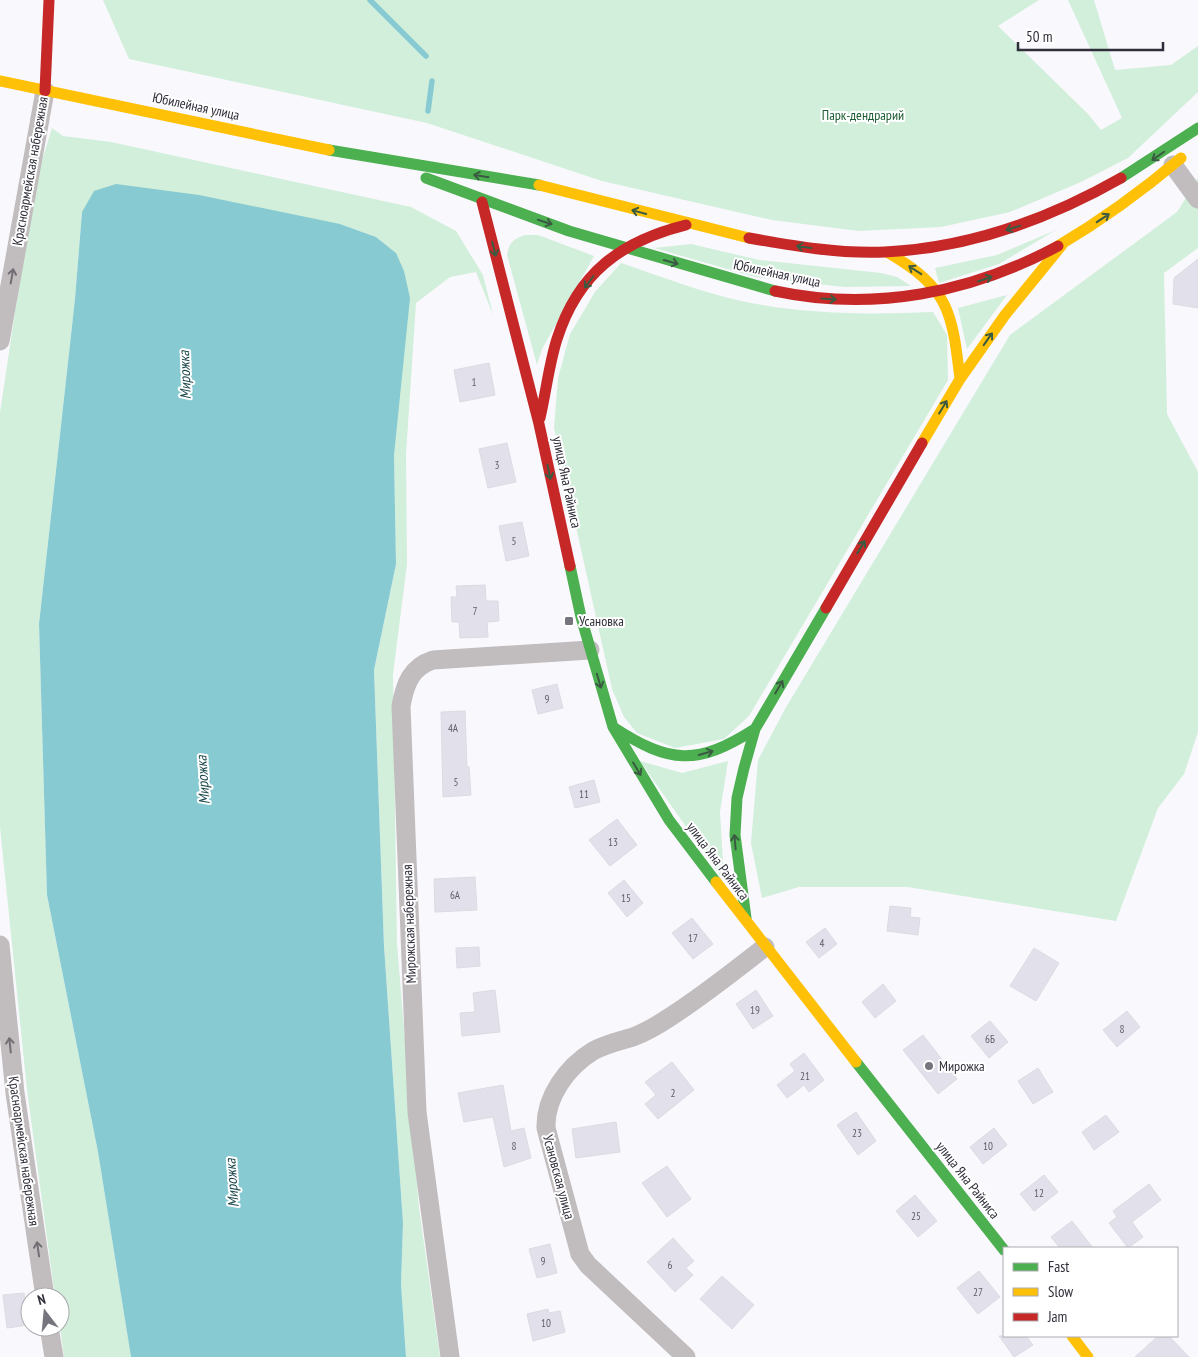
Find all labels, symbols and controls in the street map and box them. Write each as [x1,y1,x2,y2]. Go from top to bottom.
scale bar [1018,20,1163,52]
text: 50 m [1026,27,1052,46]
street label: Юбилейная улица [151,88,241,124]
street label: Красноармейская набережная [8,95,52,247]
park label: Парк-дендрарий [822,106,904,124]
one-way arrow [1151,151,1165,161]
one-way arrow [473,171,489,181]
one-way arrow [631,207,647,216]
one-way arrow [1096,213,1110,224]
one-way arrow [537,218,553,228]
one-way arrow [1006,224,1022,233]
one-way arrow [490,241,499,257]
one-way arrow [796,242,812,252]
street label: Юбилейная улица [732,255,822,291]
one-way arrow [662,257,678,267]
one-way arrow [908,264,922,275]
one-way arrow [7,268,17,284]
one-way arrow [977,274,993,283]
one-way arrow [584,275,595,288]
one-way arrow [820,295,836,304]
one-way arrow [983,332,993,346]
water label: Мирожка [174,349,195,400]
house number: 1 [472,375,477,389]
one-way arrow [939,400,949,414]
street label: улица Яна Райниса [548,434,586,530]
house number: 3 [495,458,500,472]
one-way arrow [545,463,554,479]
house number: 5 [512,534,517,548]
one-way arrow [856,540,866,554]
house number: 7 [473,604,478,618]
place label: Усановка [579,612,624,630]
marker: Усановка [563,615,575,627]
one-way arrow [594,672,604,688]
one-way arrow [774,680,784,695]
house number: 9 [545,692,550,706]
house number: 4А [448,721,459,735]
one-way arrow [698,748,714,758]
water label: Мирожка [191,754,214,805]
one-way arrow [632,762,642,776]
house number: 5 [454,775,459,789]
house number: 11 [579,787,589,801]
street label: улица Яна Райниса [683,818,753,904]
one-way arrow [731,834,740,850]
house number: 13 [608,835,618,849]
street label: Мирожская набережная [398,864,420,984]
house number: 6А [450,888,461,902]
house number: 15 [621,891,631,905]
house number: 17 [688,931,698,945]
house number: 4 [820,936,825,950]
house number: 19 [750,1003,760,1017]
house number: 8 [1120,1022,1125,1036]
house number: 6Б [985,1032,995,1046]
one-way arrow [5,1037,15,1053]
place label: Мирожка [939,1057,985,1075]
marker: Мирожка [923,1060,935,1072]
house number: 21 [800,1069,810,1083]
street label: Красноармейская набережная [5,1075,43,1227]
house number: 2 [671,1086,676,1100]
house number: 23 [852,1126,862,1140]
street label: Усановская улица [539,1133,579,1221]
street label: улица Яна Райниса [932,1138,1004,1222]
house number: 8 [512,1139,517,1153]
house number: 10 [983,1139,993,1153]
water label: Мирожка [220,1157,243,1208]
house number: 12 [1034,1186,1044,1200]
house number: 25 [911,1209,921,1223]
one-way arrow [33,1241,43,1257]
legend [1003,1247,1178,1337]
house number: 9 [541,1254,546,1268]
text: Fast [1048,1257,1069,1276]
house number: 6 [668,1258,673,1272]
text: Slow [1048,1282,1073,1301]
house number: 27 [973,1285,983,1299]
north arrow [20,1287,70,1337]
text: N [35,1290,48,1309]
text: Jam [1047,1307,1067,1326]
house number: 10 [541,1316,551,1330]

